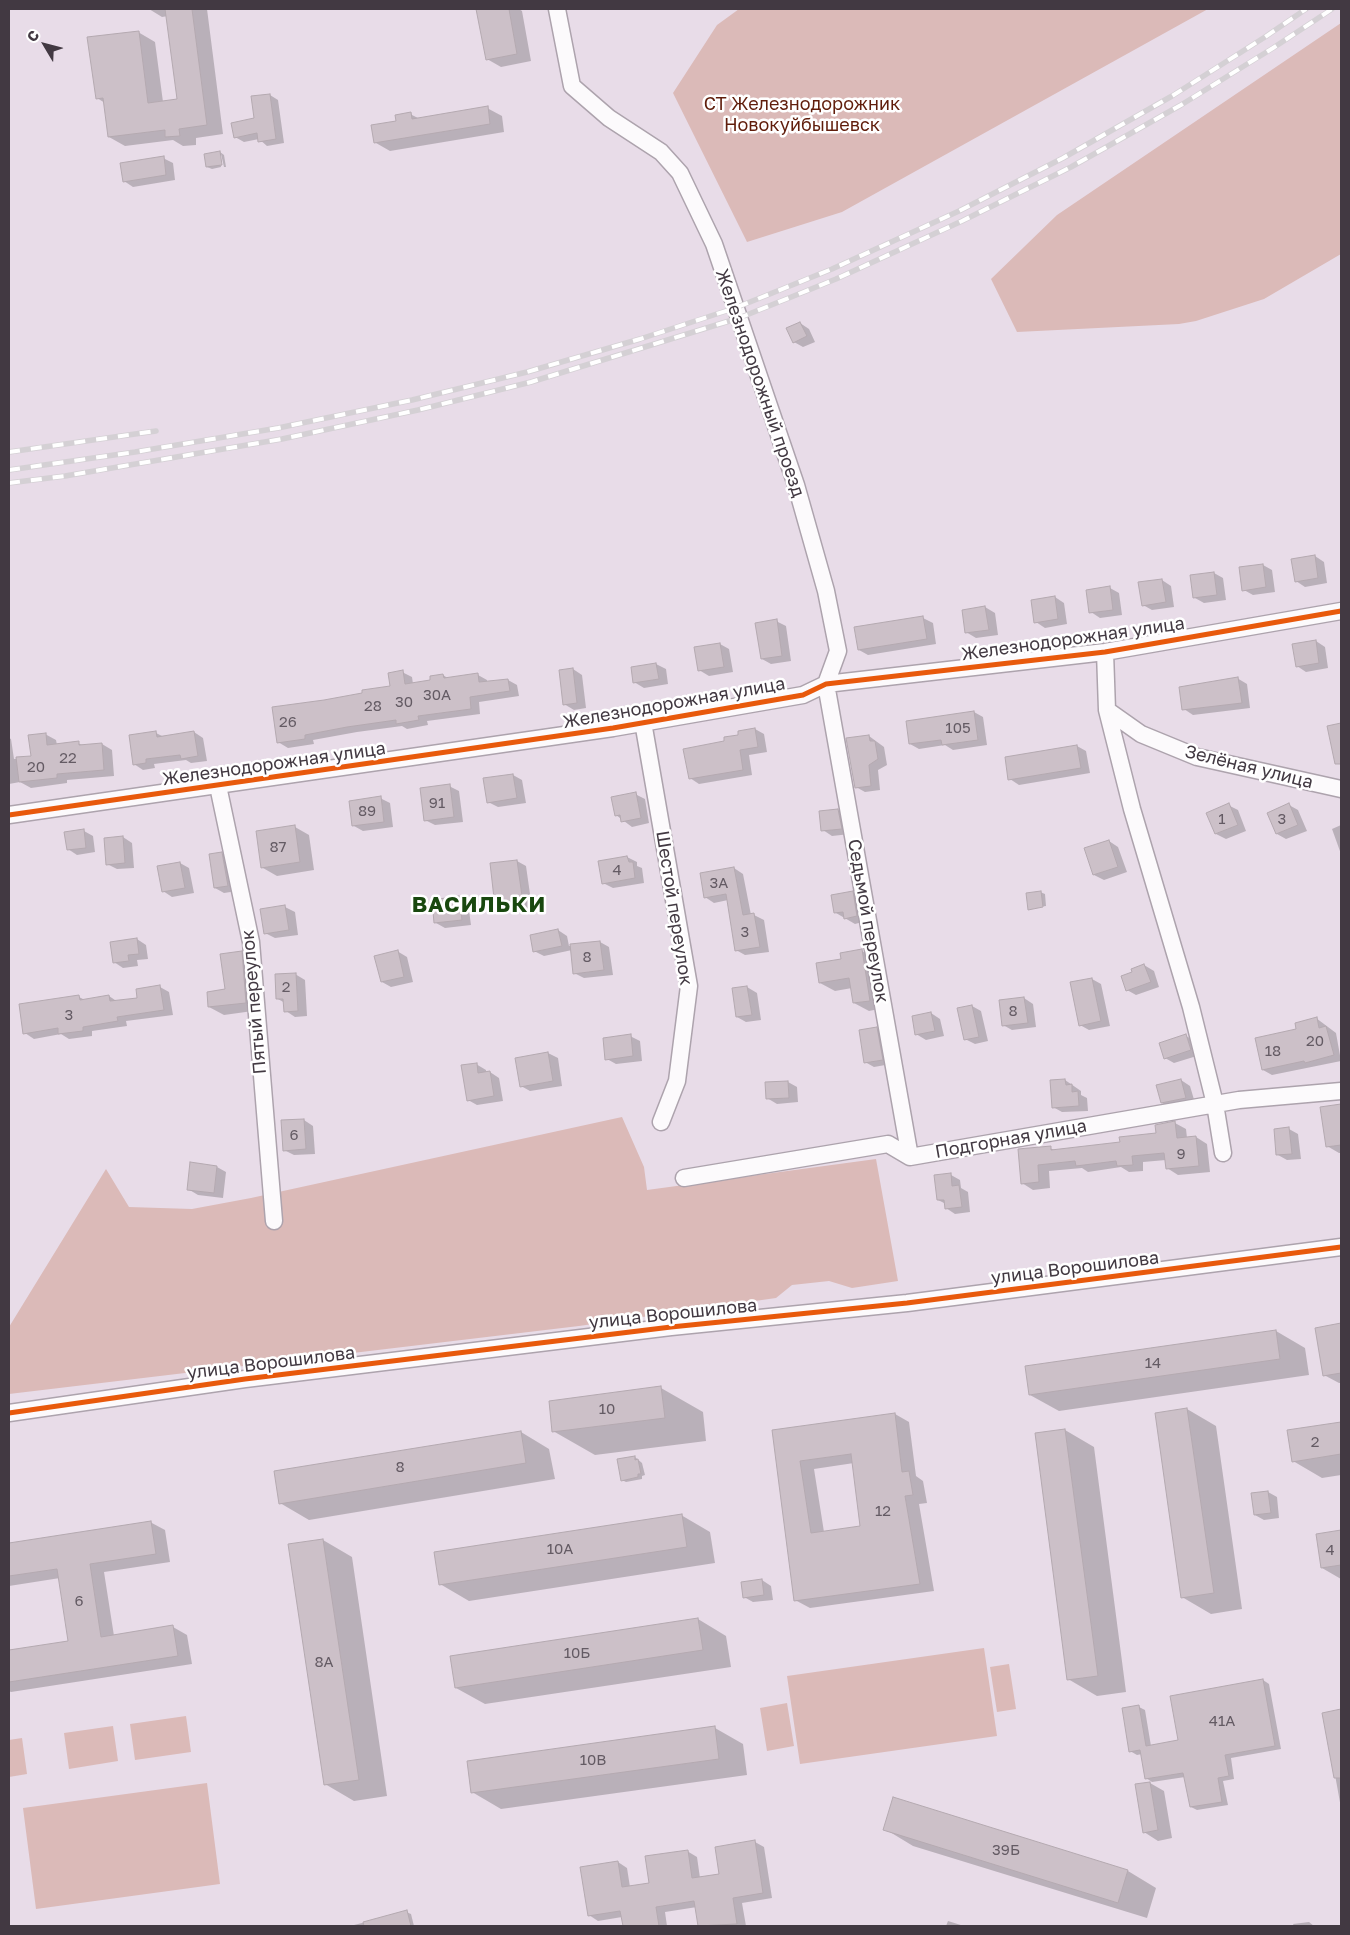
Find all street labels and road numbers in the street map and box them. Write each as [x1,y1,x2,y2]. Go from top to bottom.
street label: Железнодорожный проезд [711,266,809,500]
street label: Железнодорожная улица [960,613,1186,665]
street label: Железнодорожная улица [561,673,787,733]
street label: Железнодорожная улица [161,738,387,790]
street label: Зелёная улица [1183,741,1315,793]
street label: Шестой переулок [651,829,697,987]
street label: Седьмой переулок [843,837,893,1005]
street label: Пятый переулок [237,929,271,1075]
street label: Подгорная улица [933,1115,1089,1163]
street label: улица Ворошилова [990,1247,1160,1289]
street label: улица Ворошилова [588,1294,758,1334]
street label: улица Ворошилова [186,1342,356,1384]

